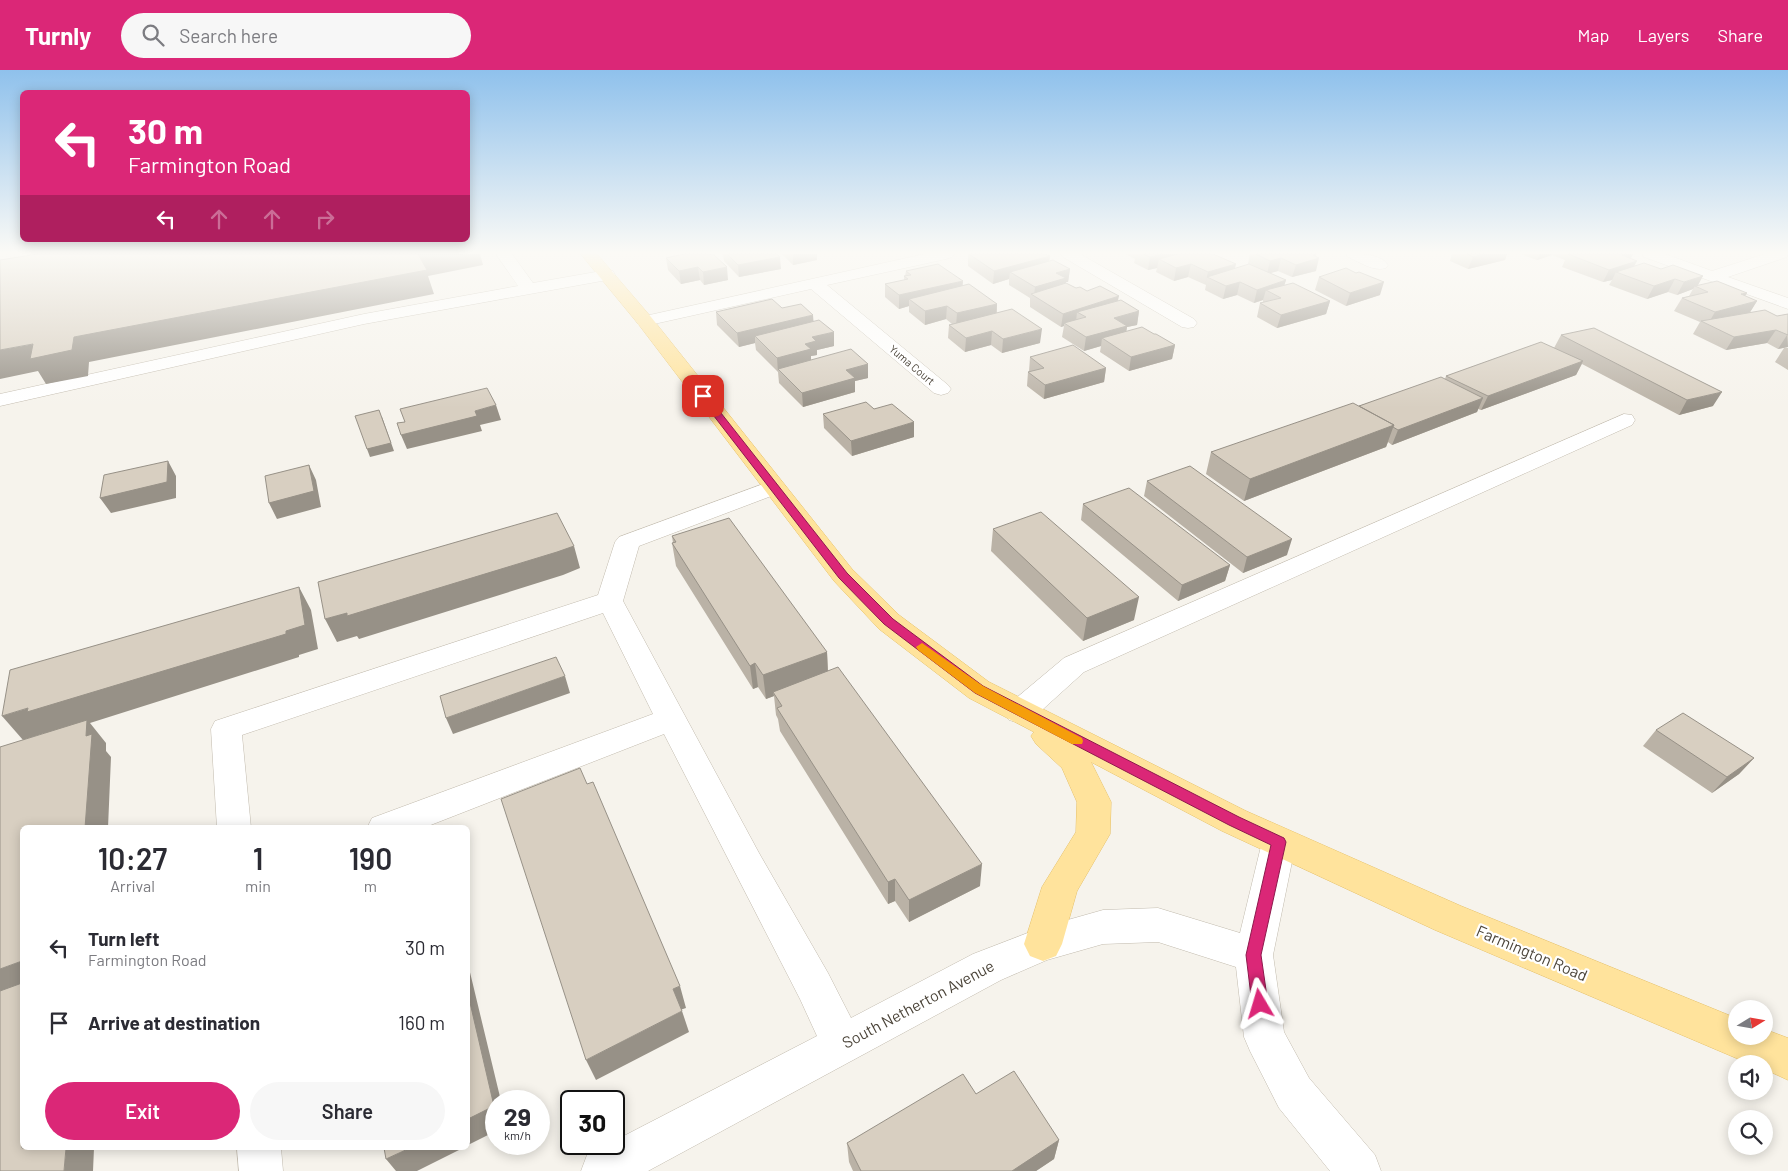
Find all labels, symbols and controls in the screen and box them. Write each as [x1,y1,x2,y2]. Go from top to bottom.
search box [121,13,471,58]
text: Turnly [25,21,91,50]
icon: search [139,21,167,49]
text: Search here [179,24,278,47]
text: Map [1577,24,1609,46]
text: Layers [1637,24,1690,46]
text: Share [1718,24,1763,46]
text: 30 m [128,109,203,151]
icon: left [45,110,110,175]
text: Farmington Road [128,151,291,177]
icon: left [152,205,180,233]
icon: ahead [205,205,233,233]
icon: ahead [258,205,286,233]
icon: right [311,205,339,233]
street label: Yuma Court [887,342,938,387]
pin [682,375,724,417]
icon: arrive [689,382,717,410]
text: 10:27 [98,840,167,876]
text: 1 [253,840,263,876]
text: 190 [349,840,392,876]
text: Arrival [110,876,155,895]
text: min [245,876,271,895]
text: m [364,876,377,895]
street label: Farmington Road [1474,921,1590,984]
text: Turn left [88,927,159,950]
icon: left [45,934,73,962]
text: 30 m [405,936,445,959]
text: Farmington Road [88,950,207,969]
street label: South Netherton Avenue [839,955,997,1052]
position arrow [1233,977,1285,1029]
north arrow [1728,1000,1772,1045]
map controls [1728,1000,1773,1155]
icon: arrive [45,1009,73,1037]
text: Arrive at destination [88,1011,260,1034]
text: 160 m [398,1011,445,1034]
button: sound [1728,1055,1773,1100]
button: Exit [45,1082,240,1140]
button: Share [250,1082,445,1140]
speed limit sign: 30 [560,1090,625,1155]
text: 29 [504,1101,531,1131]
button: search [1728,1110,1773,1155]
text: km/h [504,1128,531,1142]

